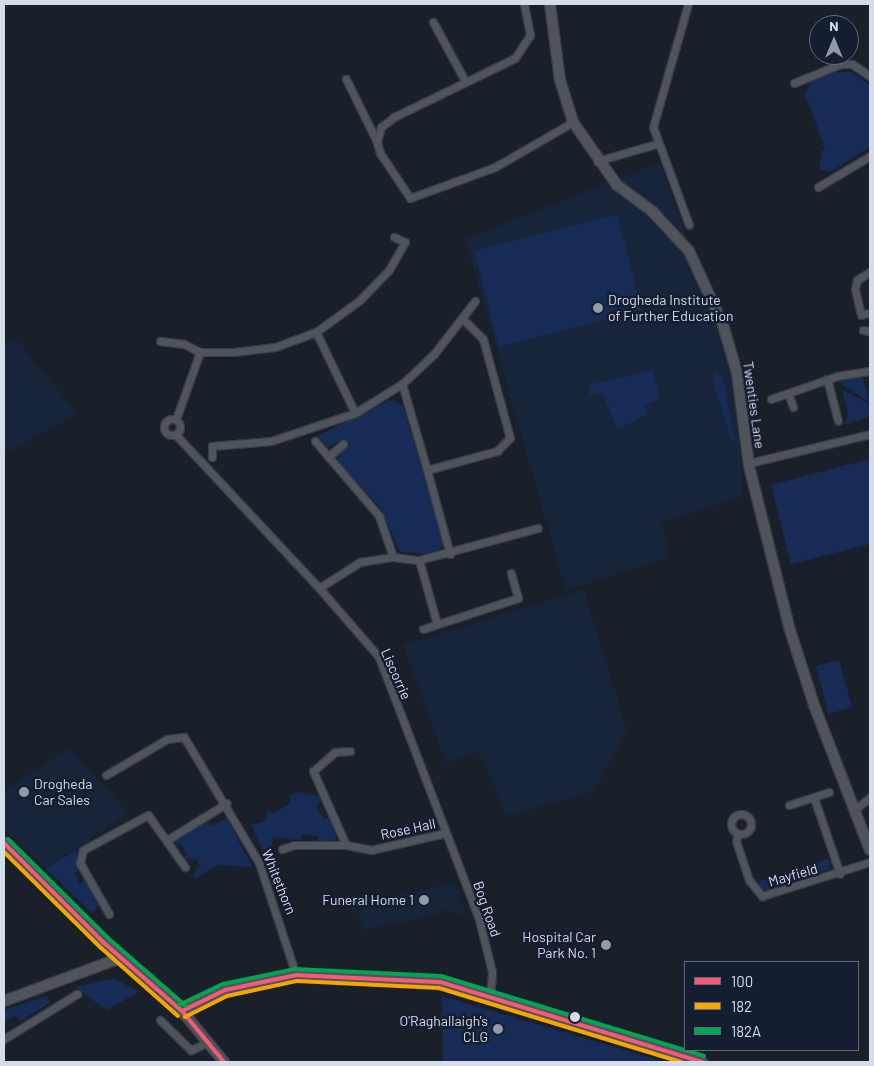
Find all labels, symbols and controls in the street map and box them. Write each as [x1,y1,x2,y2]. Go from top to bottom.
north arrow [809,15,859,65]
text: N [829,17,839,34]
place label: Drogheda Institute of Further Education [608,292,734,324]
marker: Drogheda Institute of Further Education [592,302,604,314]
street label: Twenties Lane [740,360,768,450]
street label: Liscorrie [377,646,415,702]
place label: Drogheda Car Sales [34,776,93,809]
marker: Drogheda Car Sales [18,786,30,798]
street label: Rose Hall [379,815,437,843]
street label: Whitethorn [258,847,300,917]
street label: Mayfield [766,860,820,890]
street label: Bog Road [470,879,504,939]
place label: Funeral Home 1 [322,892,414,908]
marker: Funeral Home 1 [418,894,430,906]
place label: Hospital Car Park No. 1 [522,929,596,962]
marker: Hospital Car Park No. 1 [600,939,612,951]
legend [684,961,859,1051]
text: 100 [731,972,753,990]
text: 182 [731,997,752,1015]
unlabelled marker [570,1012,580,1022]
place label: O'Raghallaigh's CLG [400,1013,488,1046]
text: 182A [731,1022,761,1040]
marker: O'Raghallaigh's CLG [492,1023,504,1035]

